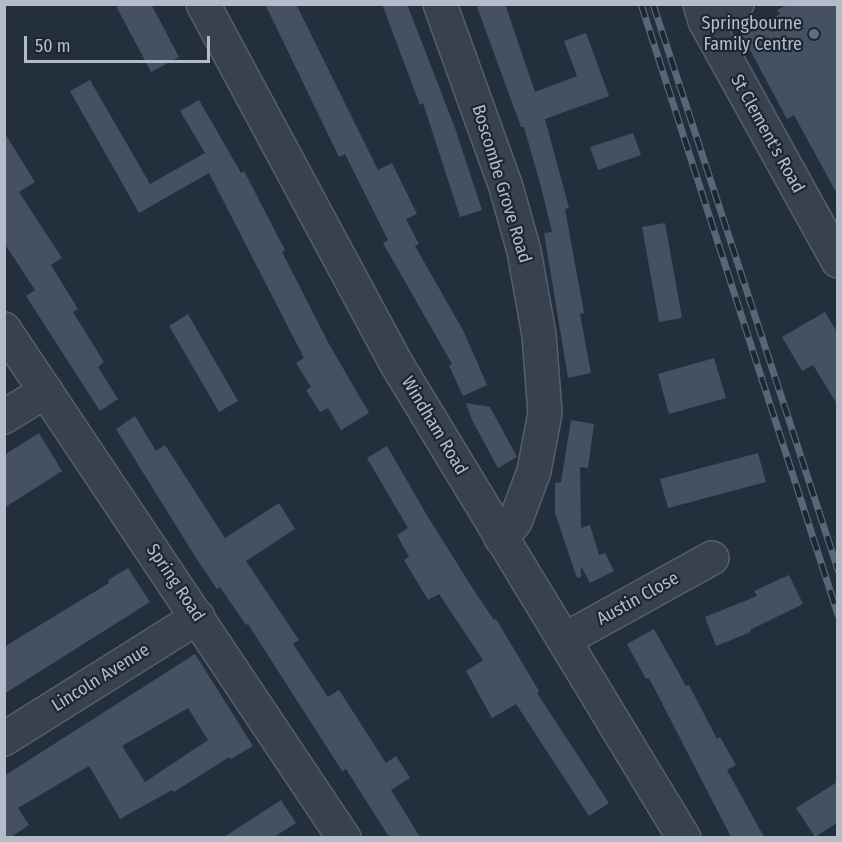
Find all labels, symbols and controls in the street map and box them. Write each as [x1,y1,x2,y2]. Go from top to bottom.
place label: Springbourne Family Centre [702,13,802,56]
scale bar [27,24,213,62]
marker: Springbourne Family Centre [807,27,821,41]
text: 50 m [35,35,71,57]
street label: St Clement's Road [726,71,808,197]
street label: Boscombe Grove Road [467,102,535,266]
street label: Windham Road [396,373,472,479]
street label: Spring Road [141,540,209,626]
street label: Austin Close [593,568,683,630]
street label: Lincoln Avenue [48,639,154,717]

